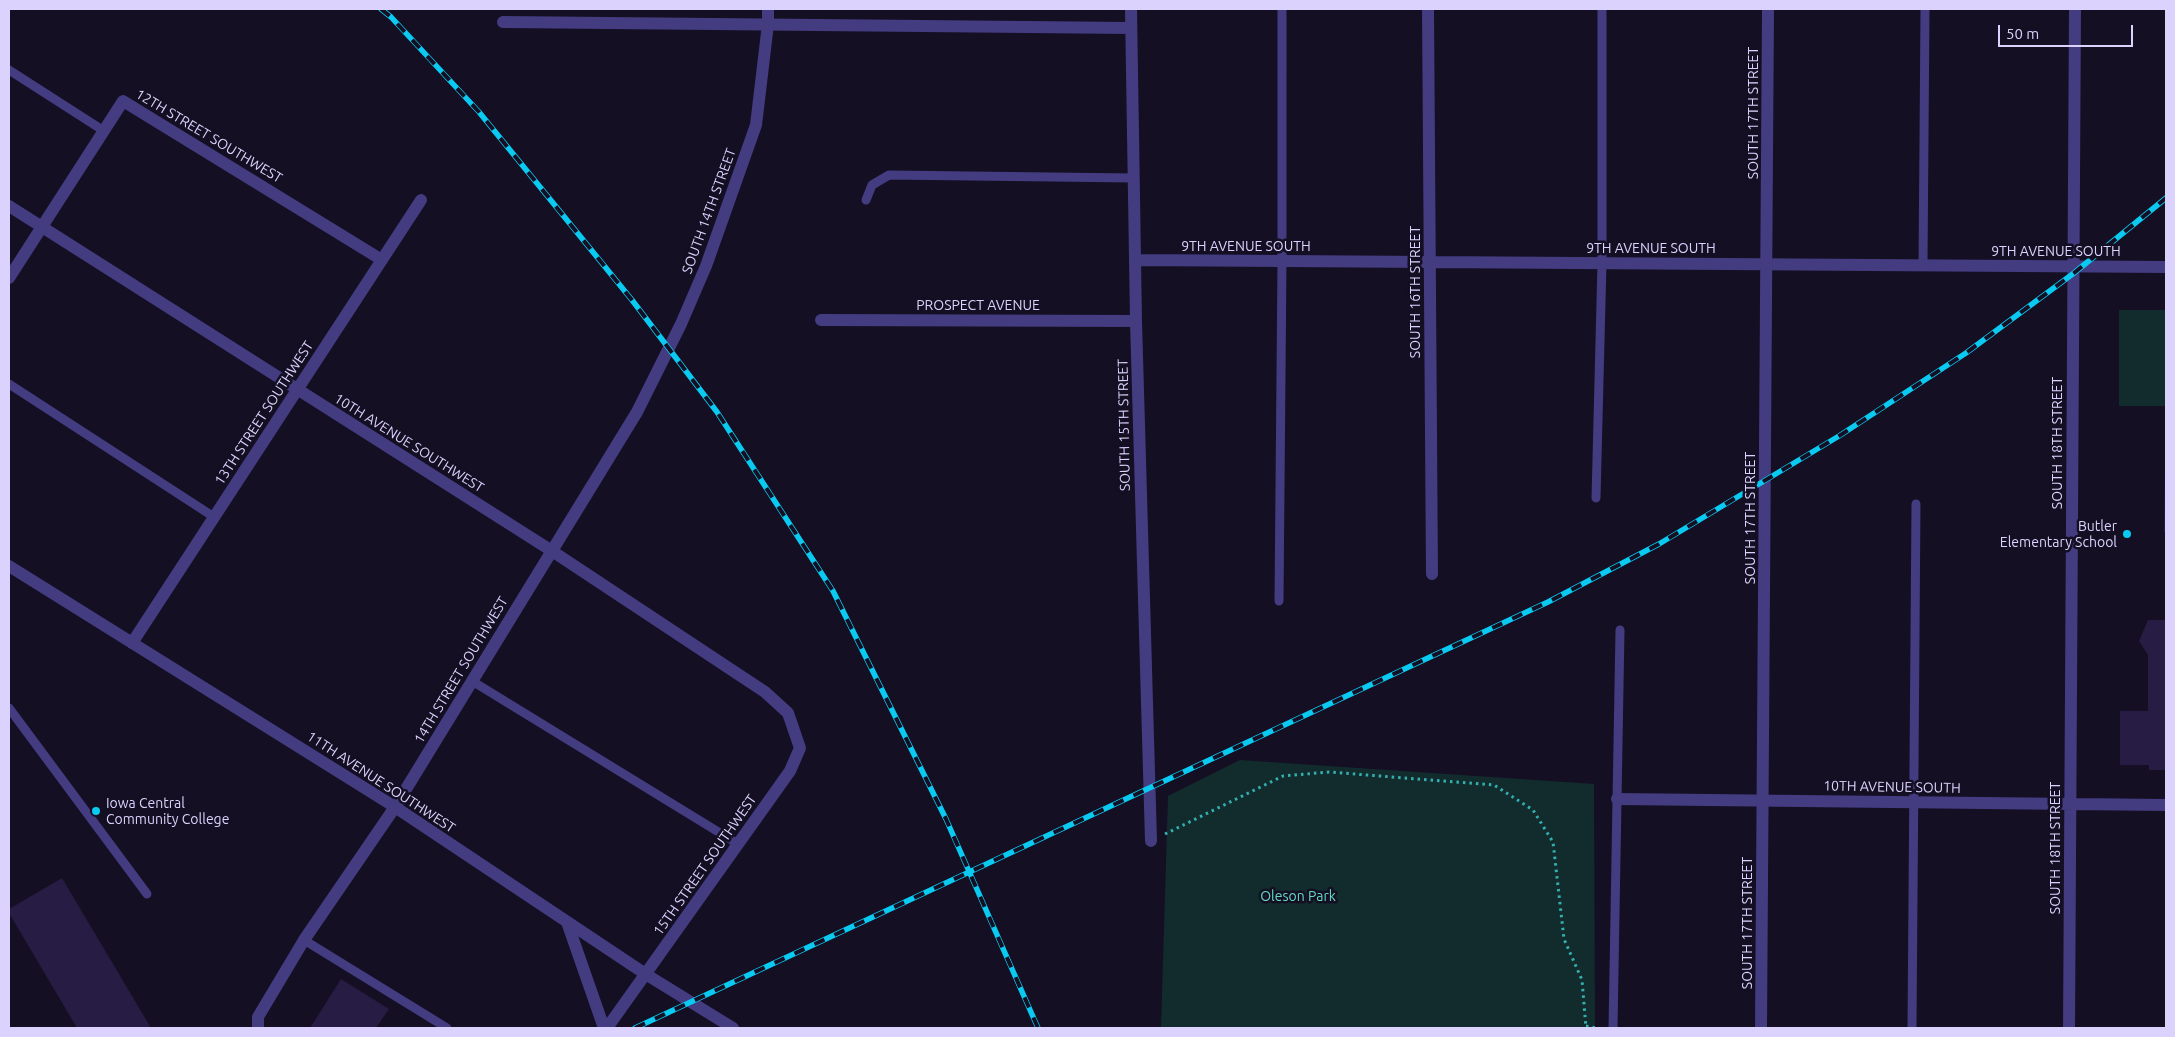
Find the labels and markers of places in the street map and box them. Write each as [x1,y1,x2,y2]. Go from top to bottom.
place label: Butler Elementary School [2000,518,2117,550]
marker: Butler Elementary School [2121,528,2133,540]
place label: Iowa Central Community College [106,795,229,828]
marker: Iowa Central Community College [90,805,102,817]

